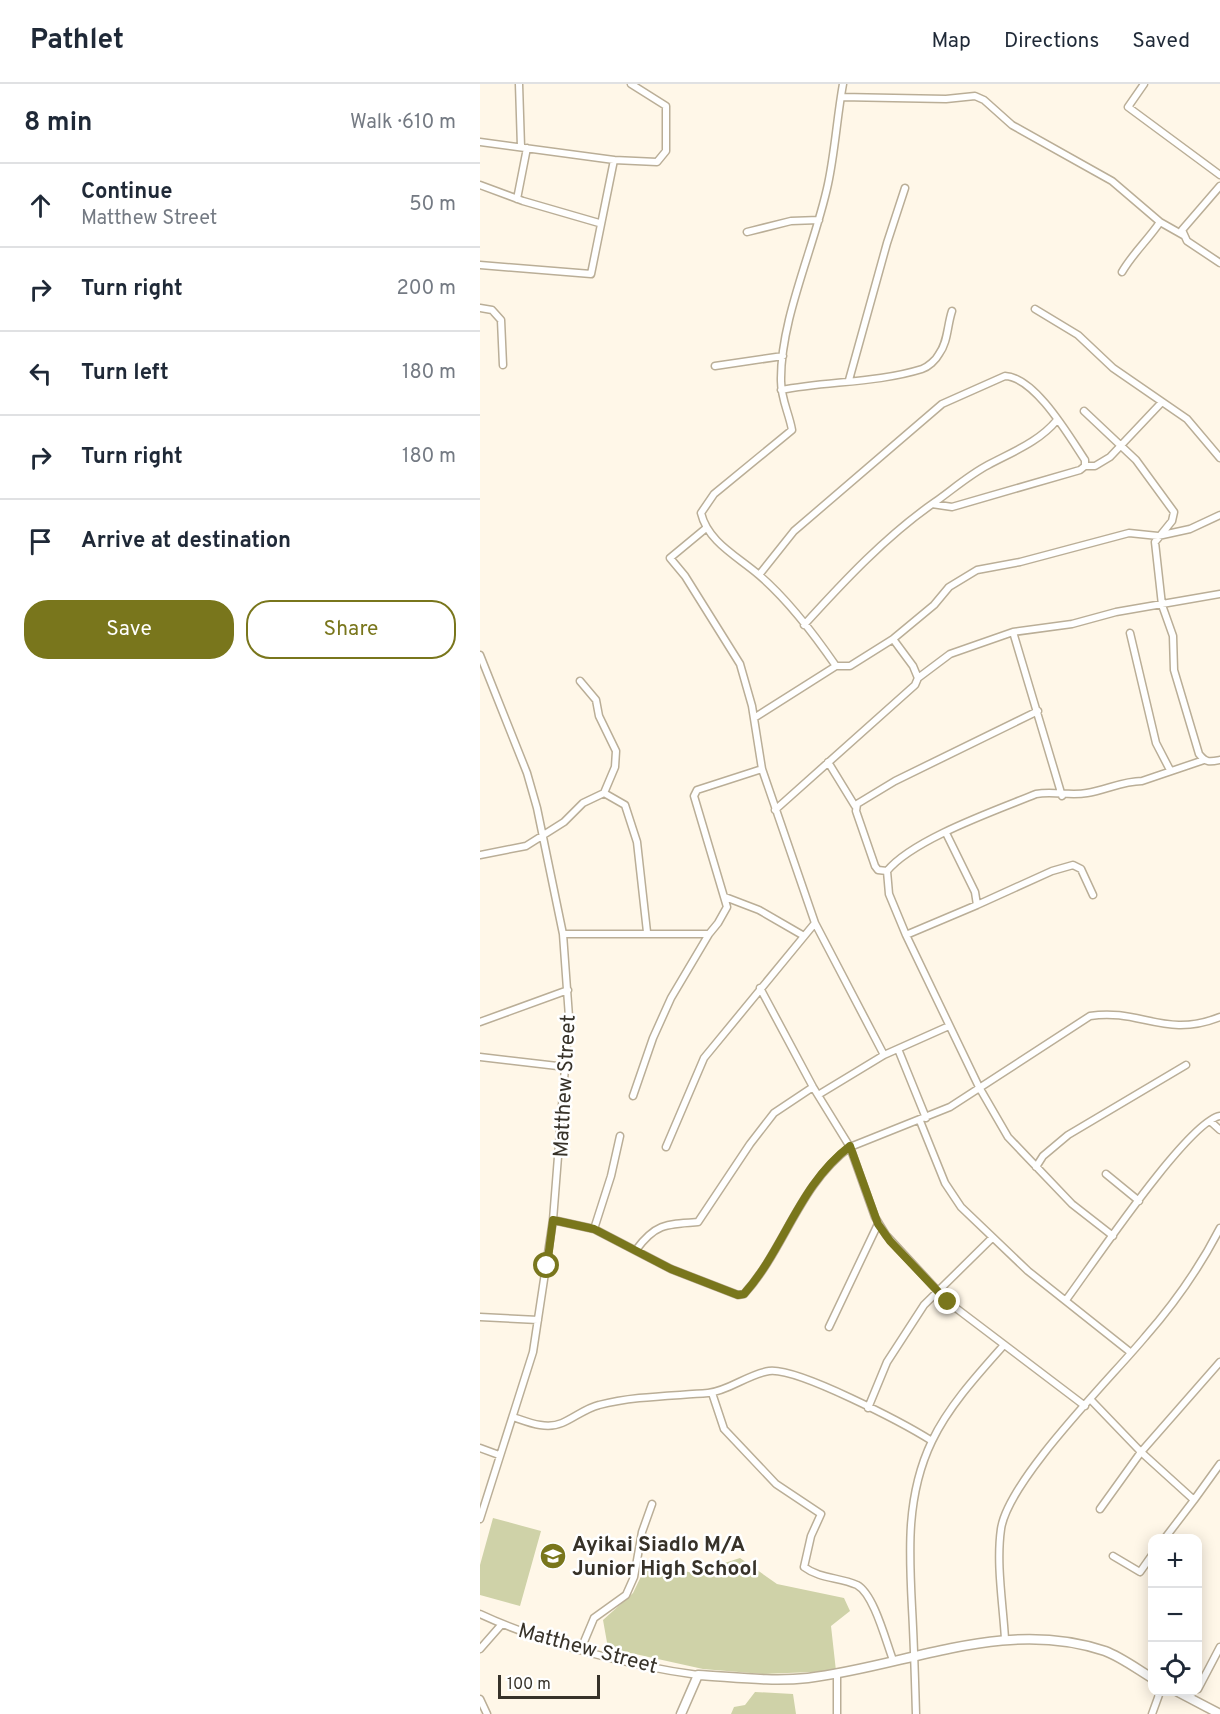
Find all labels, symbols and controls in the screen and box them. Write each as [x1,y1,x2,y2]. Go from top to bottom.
text: Pathlet [30,23,124,59]
text: Map [931,28,971,55]
text: Directions [1004,28,1099,55]
text: Saved [1132,28,1190,55]
text: 8 min [24,107,92,140]
text: Walk · 610 m [350,110,456,136]
text: Continue [81,179,172,206]
icon: ahead [24,189,57,222]
text: 50 m [409,192,456,218]
text: Matthew Street [81,206,217,232]
icon: right [24,273,57,306]
text: Turn right [81,276,183,303]
text: 200 m [397,276,456,302]
icon: left [24,357,57,390]
text: Turn left [81,360,169,387]
text: 180 m [402,360,456,386]
icon: right [24,441,57,474]
text: Turn right [81,444,183,471]
text: 180 m [402,444,456,470]
icon: arrive [24,525,57,558]
text: Arrive at destination [81,528,291,555]
button: Save [24,600,234,659]
button: Share [246,600,456,659]
street label: Matthew Street [548,1014,583,1158]
route start [533,1252,559,1278]
route end [934,1288,960,1314]
place label: Ayikai Siadlo M/A Junior High School [572,1532,758,1583]
map controls [1148,1534,1202,1696]
button: + [1148,1534,1202,1588]
school or university icon: Ayikai Siadlo M/A Junior High School [538,1541,568,1571]
button: − [1148,1588,1202,1642]
street label: Matthew Street [515,1618,660,1681]
button: locate [1148,1642,1202,1696]
scale bar [498,1672,600,1700]
text: 100 m [507,1675,551,1695]

